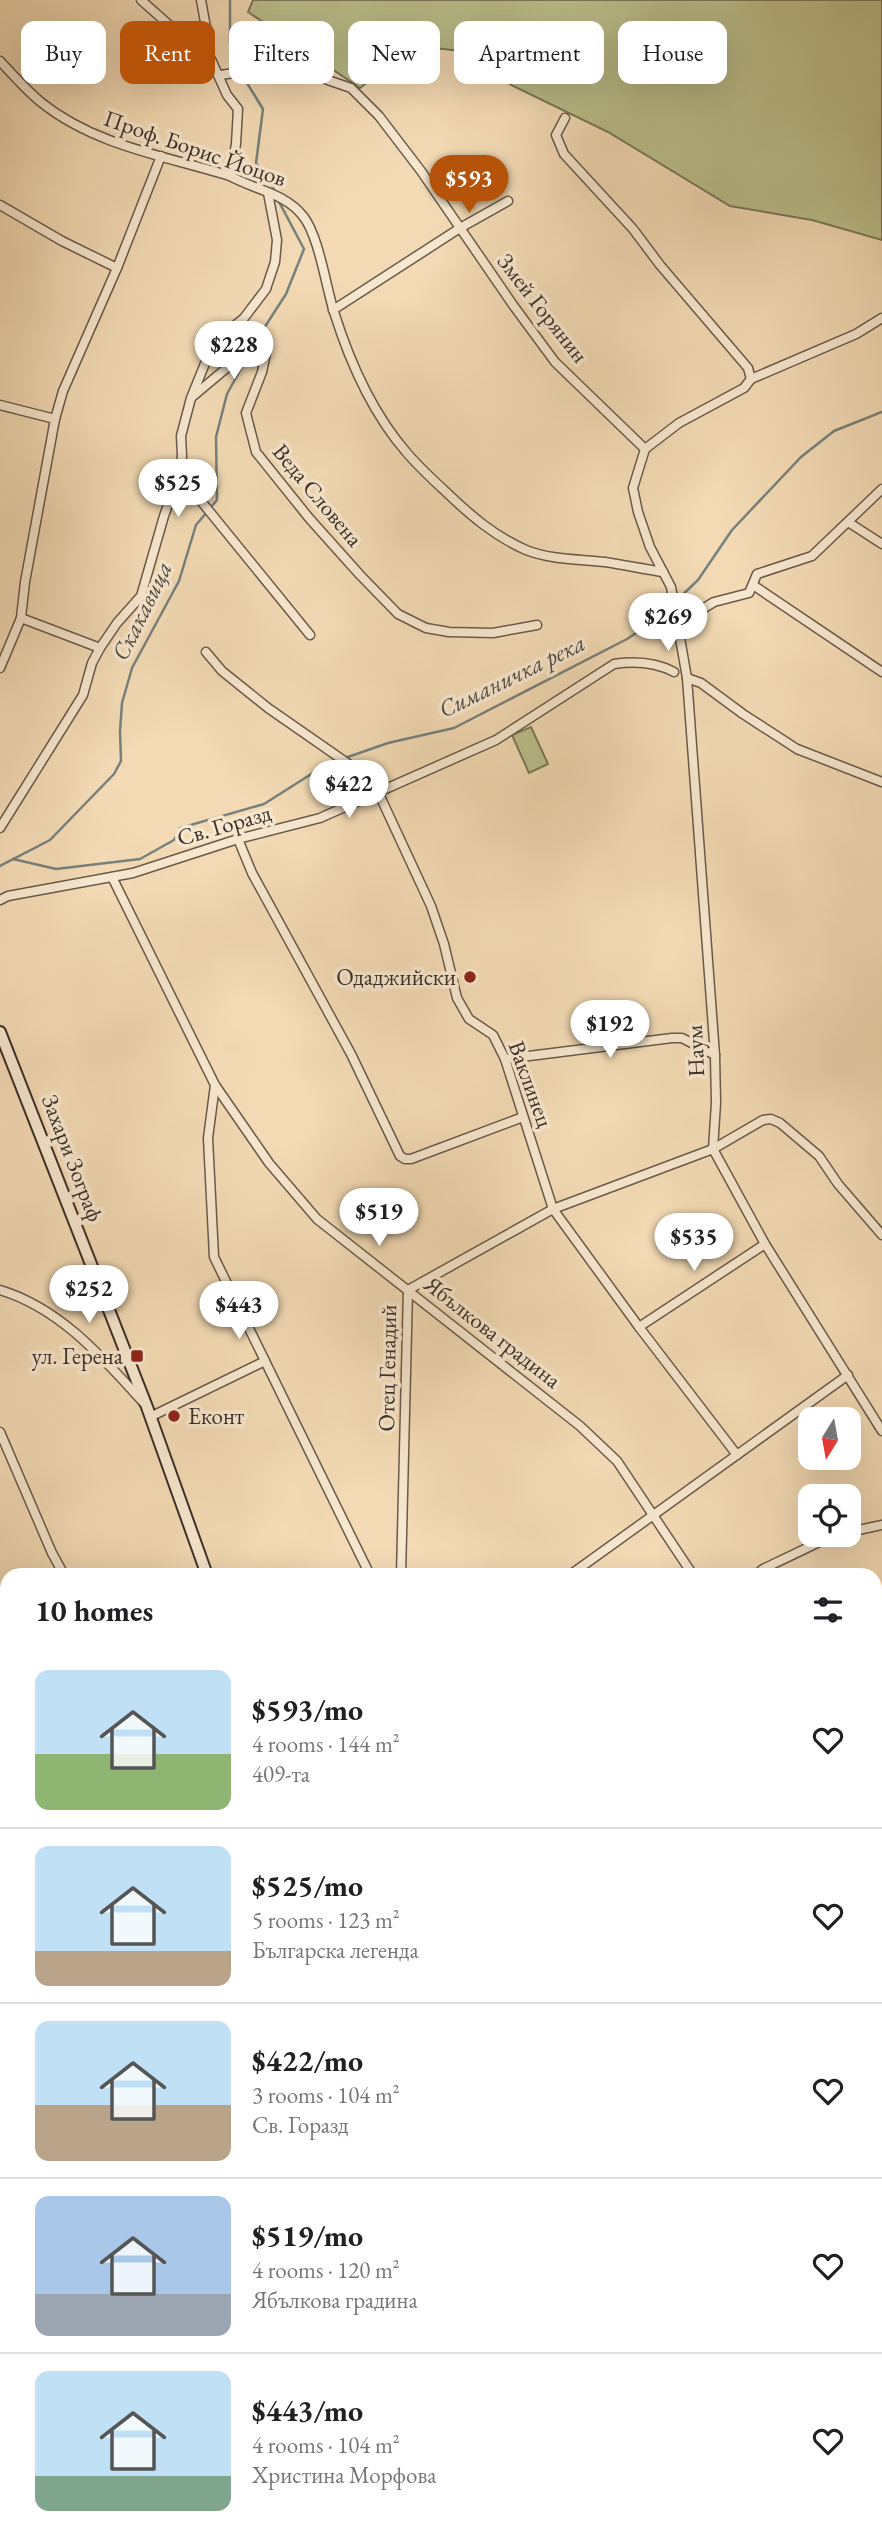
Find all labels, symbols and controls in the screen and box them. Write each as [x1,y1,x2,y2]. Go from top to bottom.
chip: Buy [21,21,106,84]
chip: Rent [120,21,215,84]
chip: Filters [229,21,334,84]
chip: New [348,21,440,84]
chip: Apartment [454,21,604,84]
chip: House [618,21,727,84]
street label: Проф. Борис Йоцов [100,103,290,193]
pin: $593 [428,156,510,215]
text: $593 [445,163,493,193]
street label: Змей Горянин [491,247,595,369]
pin: $228 [193,322,275,381]
text: $228 [210,329,258,359]
street label: Веда Словена [266,437,370,553]
pin: $525 [137,460,219,519]
text: $525 [154,467,202,497]
water label: Скакавица [104,556,179,665]
pin: $269 [627,594,709,653]
text: $269 [644,601,692,631]
water label: Симаничка река [433,627,590,724]
pin: $422 [308,760,390,820]
text: $422 [325,768,373,798]
street label: Св. Горазд [173,797,275,853]
place label: Одаджийски [336,962,456,992]
marker: Одаджийски [462,969,478,985]
pin: $192 [569,1000,651,1060]
text: $192 [586,1008,634,1038]
street label: Наум [679,1024,711,1078]
street label: Ваклинец [502,1037,560,1131]
street label: Захари Зограф [35,1090,111,1226]
pin: $519 [338,1188,420,1248]
text: $519 [355,1196,403,1226]
pin: $535 [653,1214,735,1273]
text: $535 [670,1221,718,1251]
pin: $252 [48,1266,130,1325]
street label: Ябълкова градина [418,1269,568,1395]
text: $252 [65,1273,113,1303]
pin: $443 [198,1282,280,1341]
text: $443 [215,1289,263,1319]
street label: Отец Генадий [371,1304,403,1432]
place label: ул. Герена [32,1341,124,1371]
marker: ул. Герена [129,1348,145,1364]
place label: Еконт [188,1401,245,1431]
north arrow [798,1407,861,1470]
map controls [798,1407,861,1547]
marker: Еконт [166,1408,182,1424]
button: locate [798,1484,861,1547]
text: 10 homes [35,1591,153,1630]
icon: filters [809,1591,847,1629]
text: $593/mo [252,1690,363,1729]
icon: home [91,1698,175,1782]
icon: heart [809,1721,847,1759]
text: 4 rooms · 144 m² [252,1729,400,1759]
text: 409-та [252,1759,310,1789]
text: $525/mo [252,1866,363,1905]
icon: home [91,1874,175,1958]
icon: heart [809,1897,847,1935]
text: 5 rooms · 123 m² [252,1905,400,1935]
text: Българска легенда [252,1935,419,1965]
text: $422/mo [252,2041,363,2080]
icon: home [91,2049,175,2133]
icon: heart [809,2072,847,2110]
text: 3 rooms · 104 m² [252,2080,400,2110]
text: Св. Горазд [252,2110,349,2140]
text: $519/mo [252,2216,363,2255]
icon: home [91,2224,175,2308]
icon: heart [809,2247,847,2285]
text: 4 rooms · 120 m² [252,2255,400,2285]
text: Ябълкова градина [252,2285,418,2315]
text: $443/mo [252,2391,363,2430]
icon: home [91,2399,175,2483]
icon: heart [809,2422,847,2460]
text: 4 rooms · 104 m² [252,2430,400,2460]
text: Христина Морфова [252,2460,436,2490]

